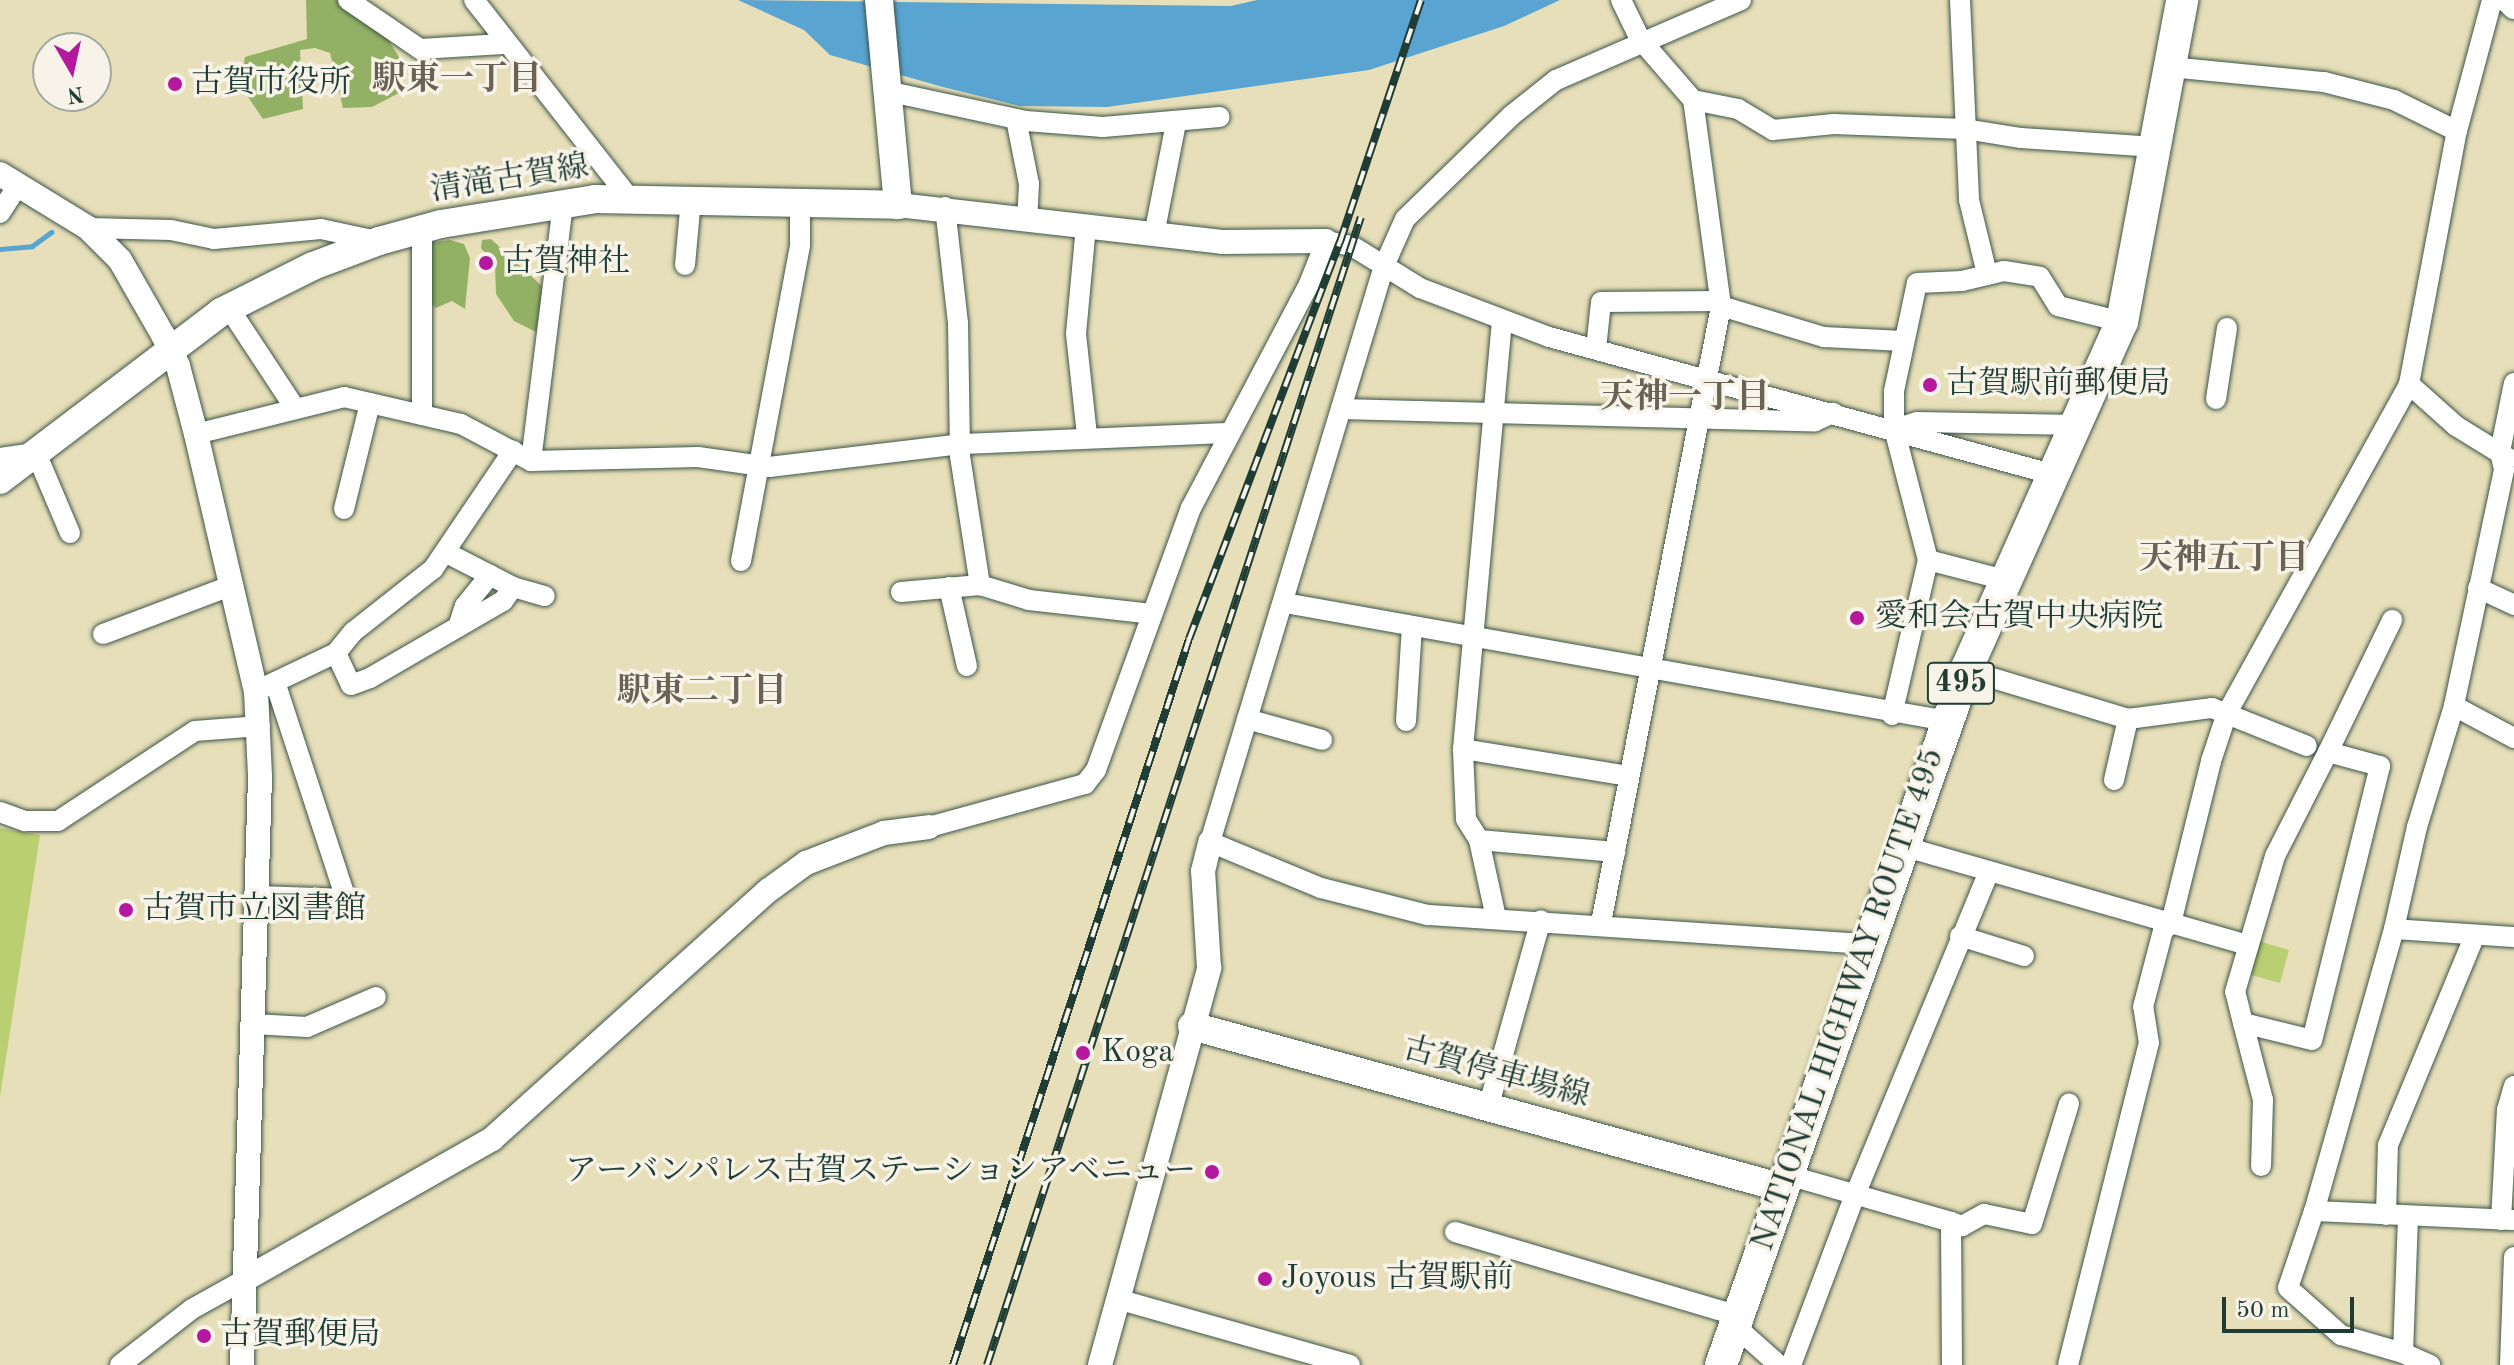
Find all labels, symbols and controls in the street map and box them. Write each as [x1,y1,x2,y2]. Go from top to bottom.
north arrow [32,32,112,112]
district label: 駅東一丁目 [372,61,542,101]
place label: 古賀市役所 [191,65,351,103]
marker: 古賀市役所 [166,75,184,93]
text: N [65,82,85,106]
street label: 清滝古賀線 [428,149,592,211]
place label: 古賀神社 [502,244,630,282]
marker: 古賀神社 [477,254,495,272]
place label: 古賀駅前郵便局 [1946,366,2170,404]
marker: 古賀駅前郵便局 [1921,376,1939,394]
district label: 天神一丁目 [1600,379,1770,419]
district label: 天神五丁目 [2139,540,2309,580]
place label: 愛和会古賀中央病院 [1875,599,2163,637]
marker: 愛和会古賀中央病院 [1846,607,1868,629]
road number: 495 [1925,657,1997,709]
district label: 駅東二丁目 [617,673,787,713]
street label: NATIONAL HIGHWAY ROUTE 495 [1745,744,1953,1256]
place label: 古賀市立図書館 [142,891,366,929]
marker: 古賀市立図書館 [117,901,135,919]
street label: 古賀停車場線 [1398,1031,1594,1117]
place label: Koga [1101,1034,1174,1072]
marker: Koga [1072,1042,1094,1064]
place label: アーバンパレス古賀ステーションアベニュー [557,1153,1196,1191]
marker: アーバンパレス古賀ステーションアベニュー [1203,1163,1221,1181]
place label: Joyous 古賀駅前 [1281,1260,1513,1298]
marker: Joyous 古賀駅前 [1256,1270,1274,1288]
scale bar [2226,1281,2358,1331]
text: 50 m [2236,1299,2290,1323]
place label: 古賀郵便局 [220,1317,380,1355]
marker: 古賀郵便局 [195,1327,213,1345]

